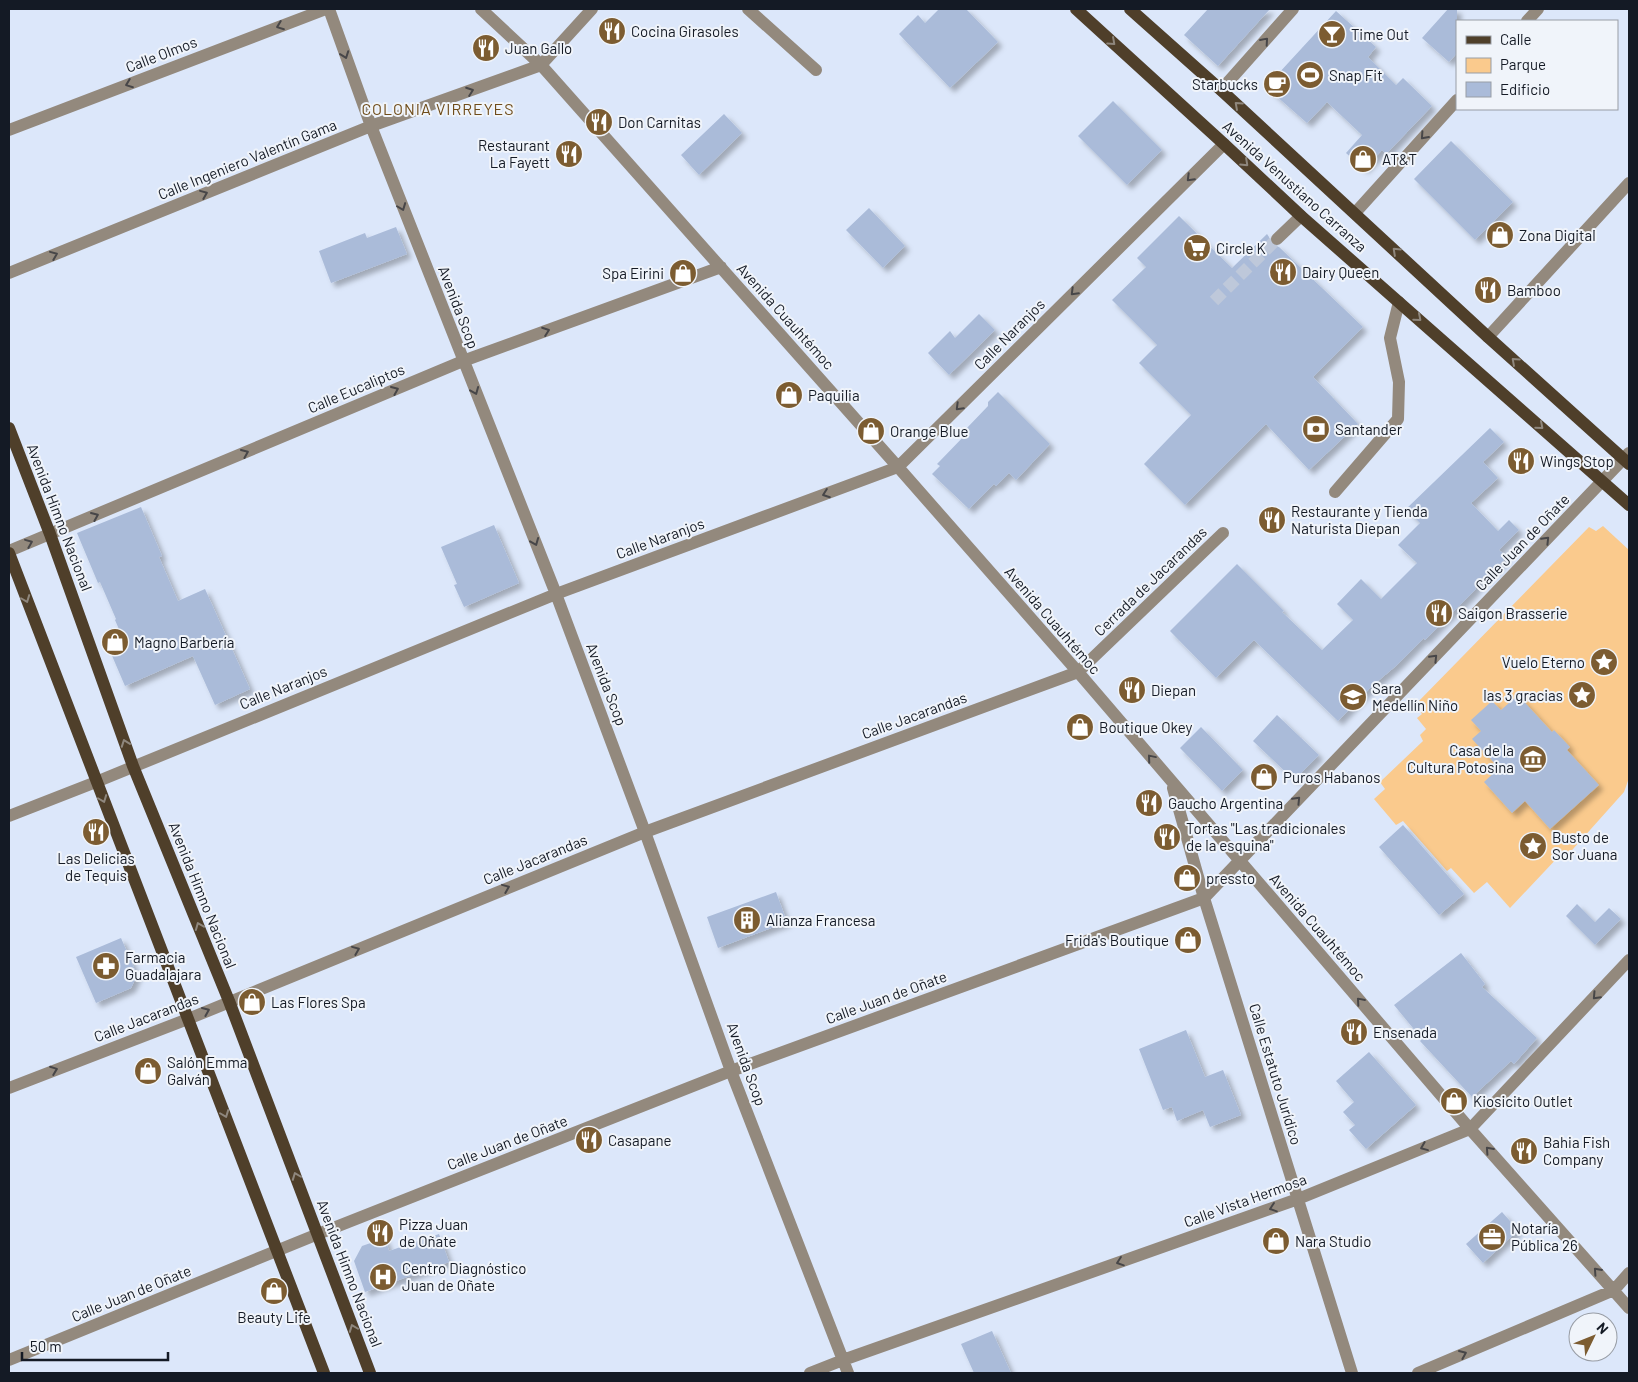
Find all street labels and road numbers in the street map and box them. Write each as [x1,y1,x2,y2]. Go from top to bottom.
street label: Calle Olmos [123,32,199,76]
street label: Calle Ingeniero Valentín Gama [155,115,339,203]
street label: Avenida Venustiano Carranza [1219,117,1371,255]
street label: Avenida Cuauhtémoc [734,259,839,373]
street label: Avenida Scop [435,263,483,351]
street label: Calle Naranjos [970,295,1048,373]
street label: Calle Eucaliptos [305,360,407,416]
street label: Avenida Himno Nacional [24,441,96,593]
street label: Calle Juan de Oñate [1471,490,1573,594]
street label: Calle Naranjos [613,514,707,562]
street label: Cerrada de Jacarandas [1090,523,1210,639]
street label: Avenida Cuauhtémoc [1001,562,1105,678]
street label: Avenida Scop [583,640,631,728]
street label: Calle Naranjos [237,661,329,713]
street label: Calle Jacarandas [859,688,969,742]
street label: Avenida Himno Nacional [165,819,241,971]
street label: Calle Jacarandas [480,830,590,888]
street label: Avenida Cuauhtémoc [1266,869,1370,985]
street label: Calle Juan de Oñate [823,967,949,1027]
street label: Calle Jacarandas [91,989,201,1045]
street label: Calle Estatuto Jurídico [1246,1001,1306,1147]
street label: Avenida Scop [724,1020,770,1108]
street label: Calle Juan de Oñate [444,1111,570,1173]
street label: Calle Vista Hermosa [1181,1169,1309,1231]
street label: Avenida Himno Nacional [314,1197,386,1349]
street label: Calle Juan de Oñate [69,1261,193,1325]

